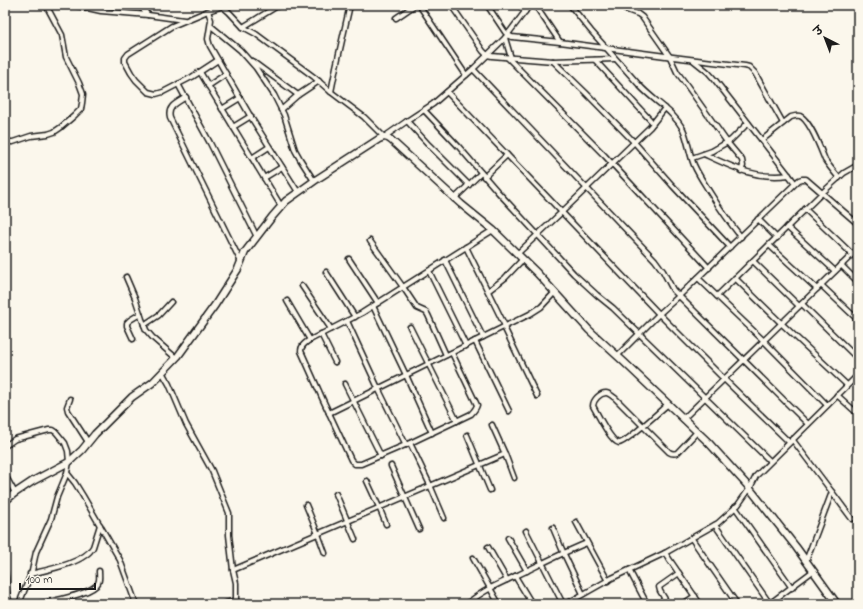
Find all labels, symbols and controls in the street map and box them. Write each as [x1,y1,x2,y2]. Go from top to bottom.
north arrow [805,18,845,58]
text: उ [810,22,828,40]
scale bar [20,565,95,591]
text: 100 m [26,571,53,589]

